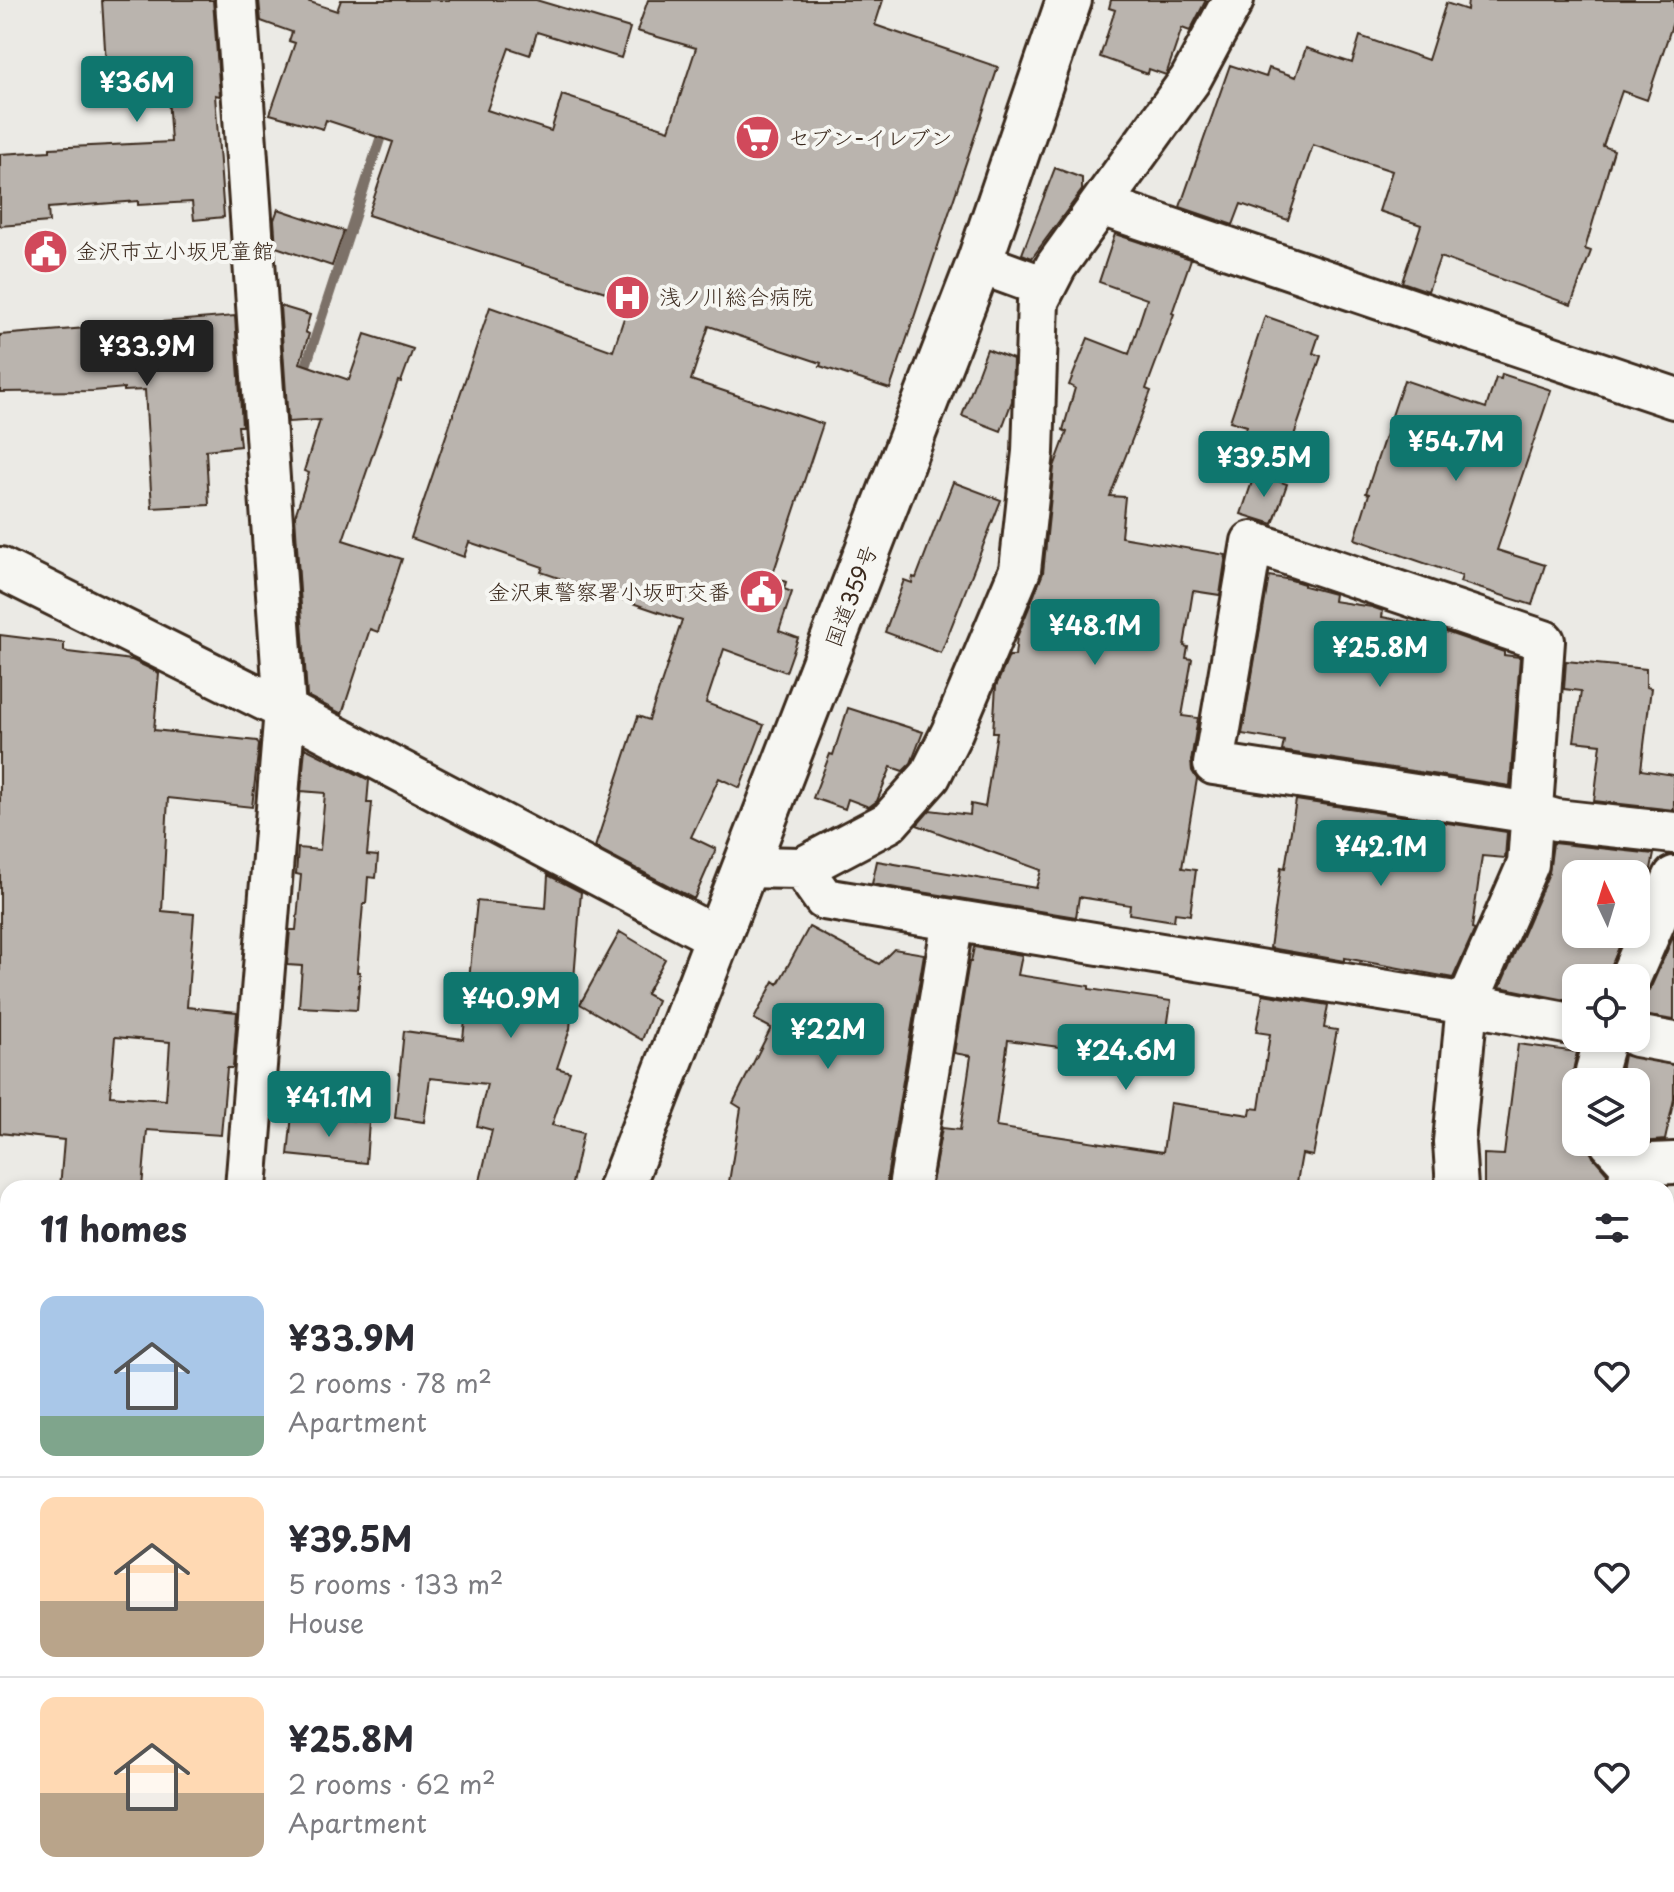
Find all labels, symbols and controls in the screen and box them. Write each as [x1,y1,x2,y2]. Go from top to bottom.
pin: ¥36M [90,56,184,124]
text: ¥36M [99,62,175,101]
supermarket icon: セブン-イレブン [733,114,781,162]
place label: セブン-イレブン [788,120,953,153]
public building icon: 金沢市立小坂児童館 [21,227,69,275]
place label: 金沢市立小坂児童館 [76,233,274,266]
hospital icon: 浅ノ川総合病院 [604,273,652,321]
place label: 浅ノ川総合病院 [659,279,813,312]
pin: ¥33.9M [82,320,212,388]
text: ¥33.9M [98,326,196,365]
pin: ¥54.7M [1391,415,1521,483]
text: ¥54.7M [1408,421,1504,460]
pin: ¥39.5M [1199,431,1329,499]
text: ¥39.5M [1216,437,1312,476]
street label: 国道359号 [815,539,884,652]
public building icon: 金沢東警察署小坂町交番 [737,568,785,616]
place label: 金沢東警察署小坂町交番 [488,574,730,607]
pin: ¥48.1M [1030,599,1160,667]
text: ¥48.1M [1049,605,1141,644]
pin: ¥25.8M [1315,621,1445,689]
text: ¥25.8M [1332,627,1428,666]
pin: ¥42.1M [1316,820,1446,888]
text: ¥42.1M [1334,826,1428,865]
north arrow [1562,860,1650,948]
map controls [1562,860,1650,1156]
button: locate [1562,964,1650,1052]
pin: ¥40.9M [446,972,576,1040]
text: ¥40.9M [461,978,561,1017]
pin: ¥22M [781,1003,875,1071]
text: ¥22M [790,1009,866,1048]
pin: ¥24.6M [1061,1024,1191,1092]
text: ¥24.6M [1076,1030,1176,1069]
button: layers [1562,1068,1650,1156]
pin: ¥41.1M [264,1071,394,1139]
text: ¥41.1M [285,1077,373,1116]
text: 11 homes [40,1202,187,1254]
icon: filters [1590,1206,1634,1250]
text: ¥33.9M [288,1311,415,1363]
icon: home [104,1328,200,1424]
icon: heart [1590,1354,1634,1398]
text: 2 rooms · 78 m² [288,1363,492,1402]
text: Apartment [288,1402,427,1441]
text: ¥39.5M [288,1512,413,1564]
icon: home [104,1529,200,1625]
icon: heart [1590,1555,1634,1599]
text: 5 rooms · 133 m² [288,1564,503,1603]
text: House [288,1603,364,1642]
text: ¥25.8M [288,1712,414,1764]
icon: home [104,1729,200,1825]
icon: heart [1590,1755,1634,1799]
text: 2 rooms · 62 m² [288,1764,496,1803]
text: Apartment [288,1803,427,1842]

